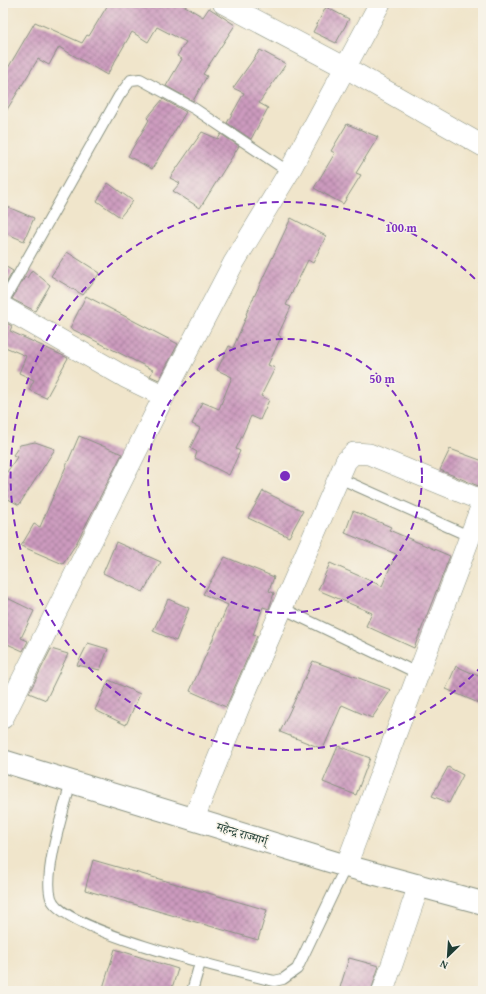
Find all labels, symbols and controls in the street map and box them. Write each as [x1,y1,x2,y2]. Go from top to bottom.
text: 100 m [385,219,418,236]
text: 50 m [369,370,395,387]
centre of rings [278,469,292,483]
street label: महेन्द्र राज्मार्ग् [214,817,272,850]
north arrow [428,936,468,976]
text: N [436,956,450,974]

